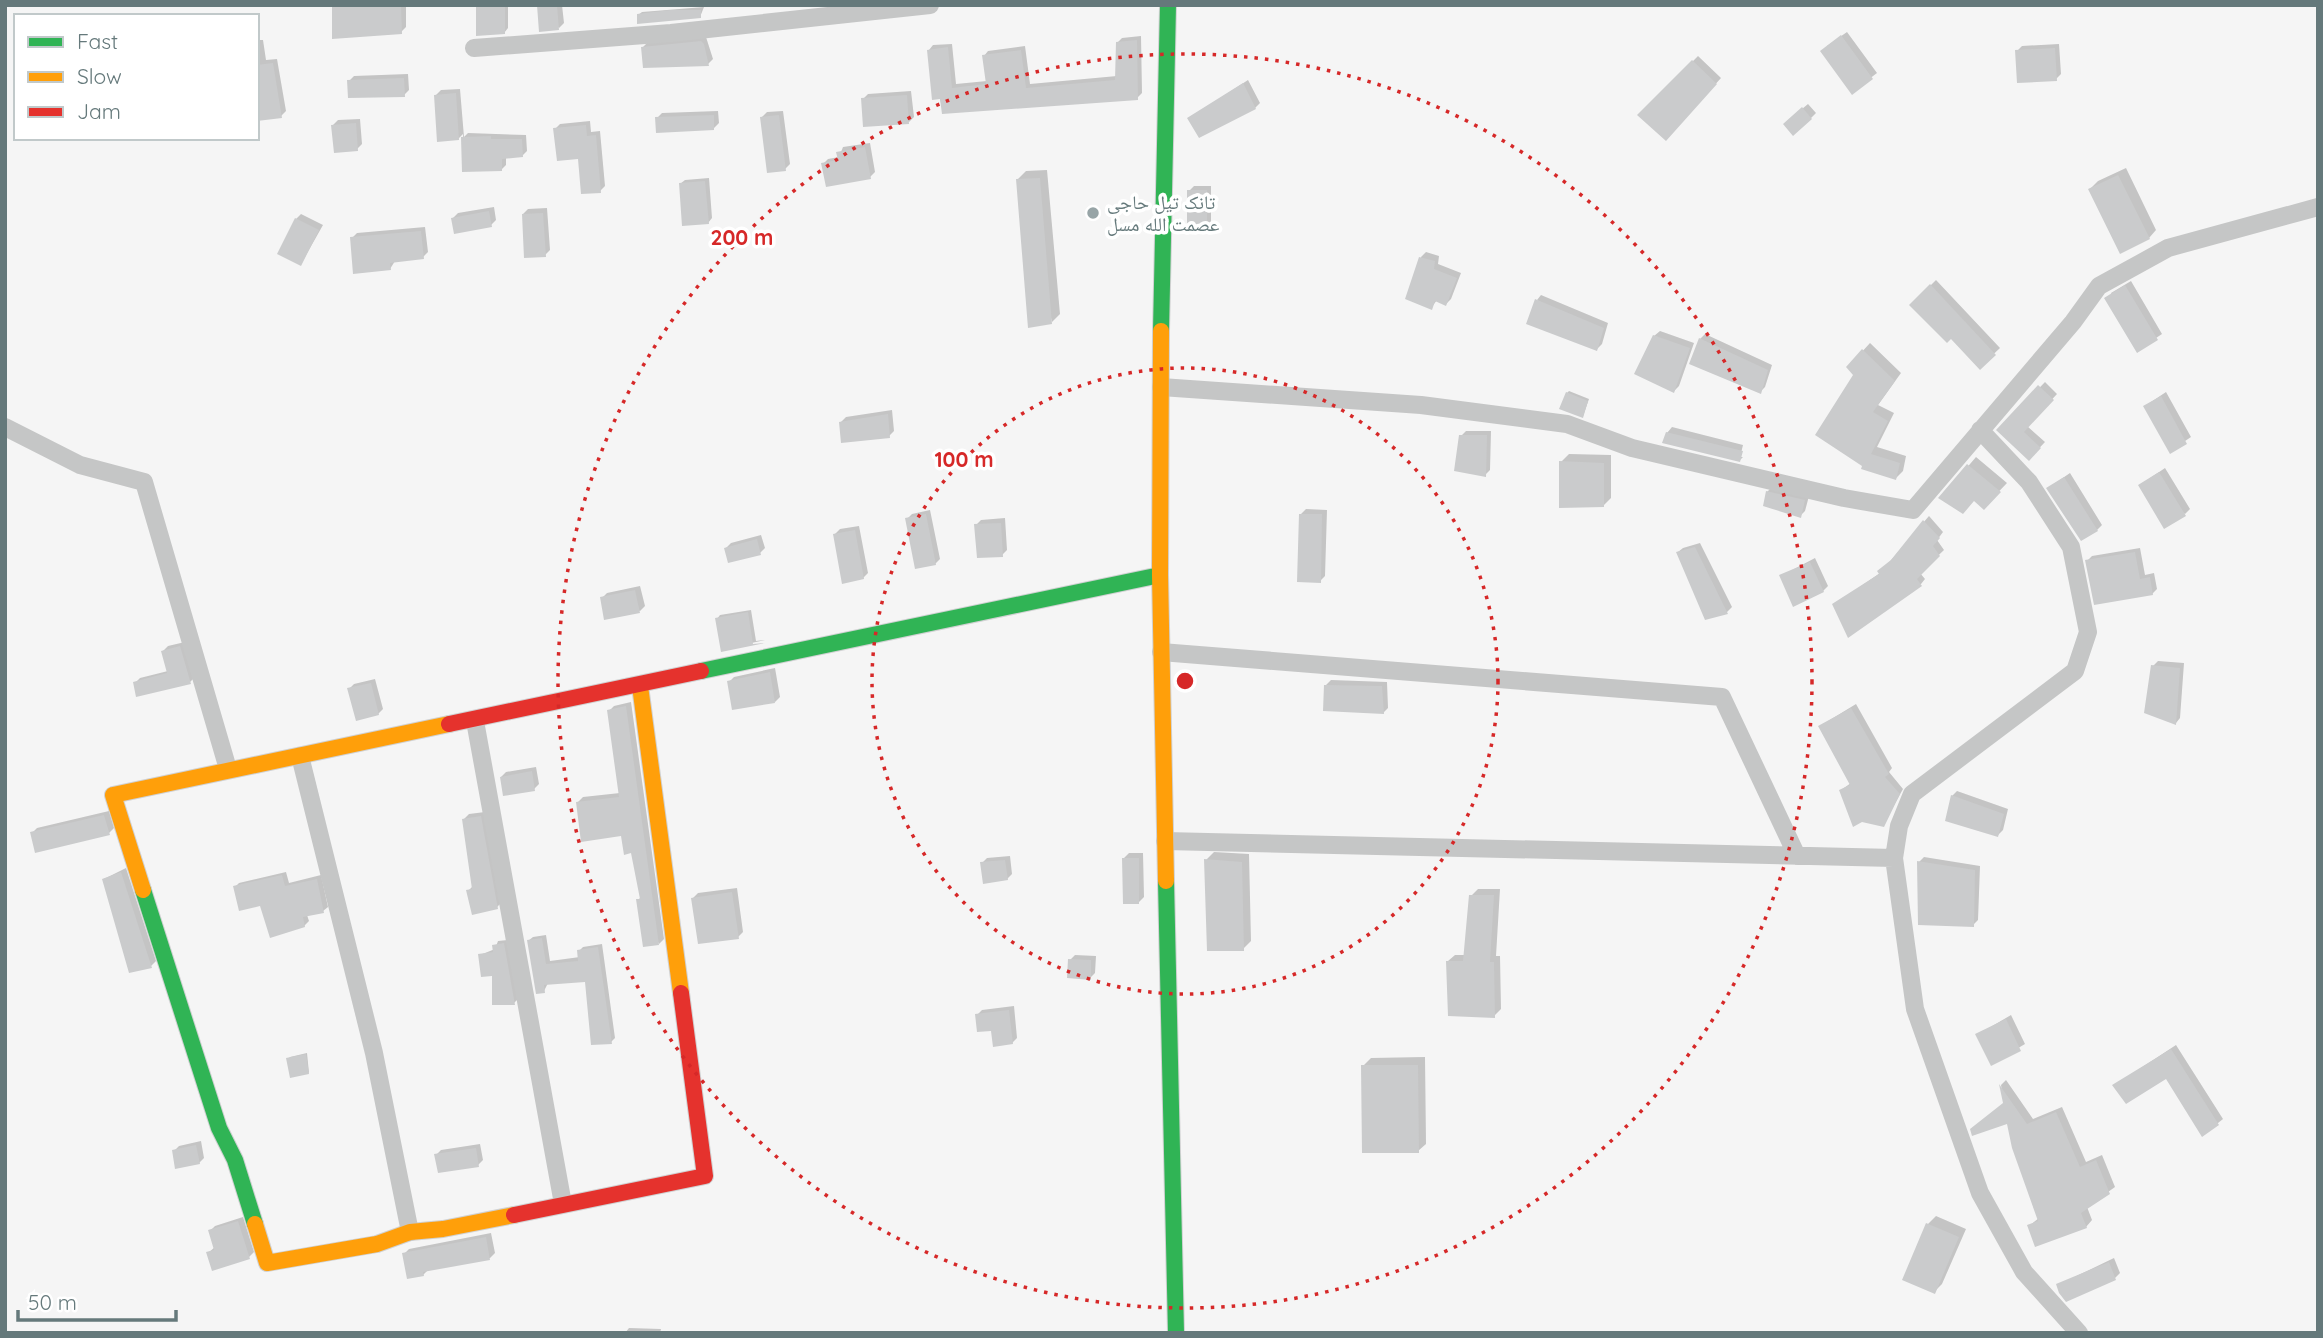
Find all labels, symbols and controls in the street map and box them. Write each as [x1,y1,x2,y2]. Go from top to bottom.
legend [14,14,259,140]
text: Fast [77,28,118,54]
text: Slow [77,63,122,89]
text: Jam [77,98,121,124]
place label: تانک تیل حاجی عصمت الله مسل [1107,190,1220,236]
marker: تانک تیل حاجی عصمت الله مسل [1085,205,1101,221]
text: 200 m [711,224,773,250]
text: 100 m [934,446,994,472]
centre of rings [1173,669,1197,693]
scale bar [18,1278,175,1322]
text: 50 m [28,1289,77,1315]

